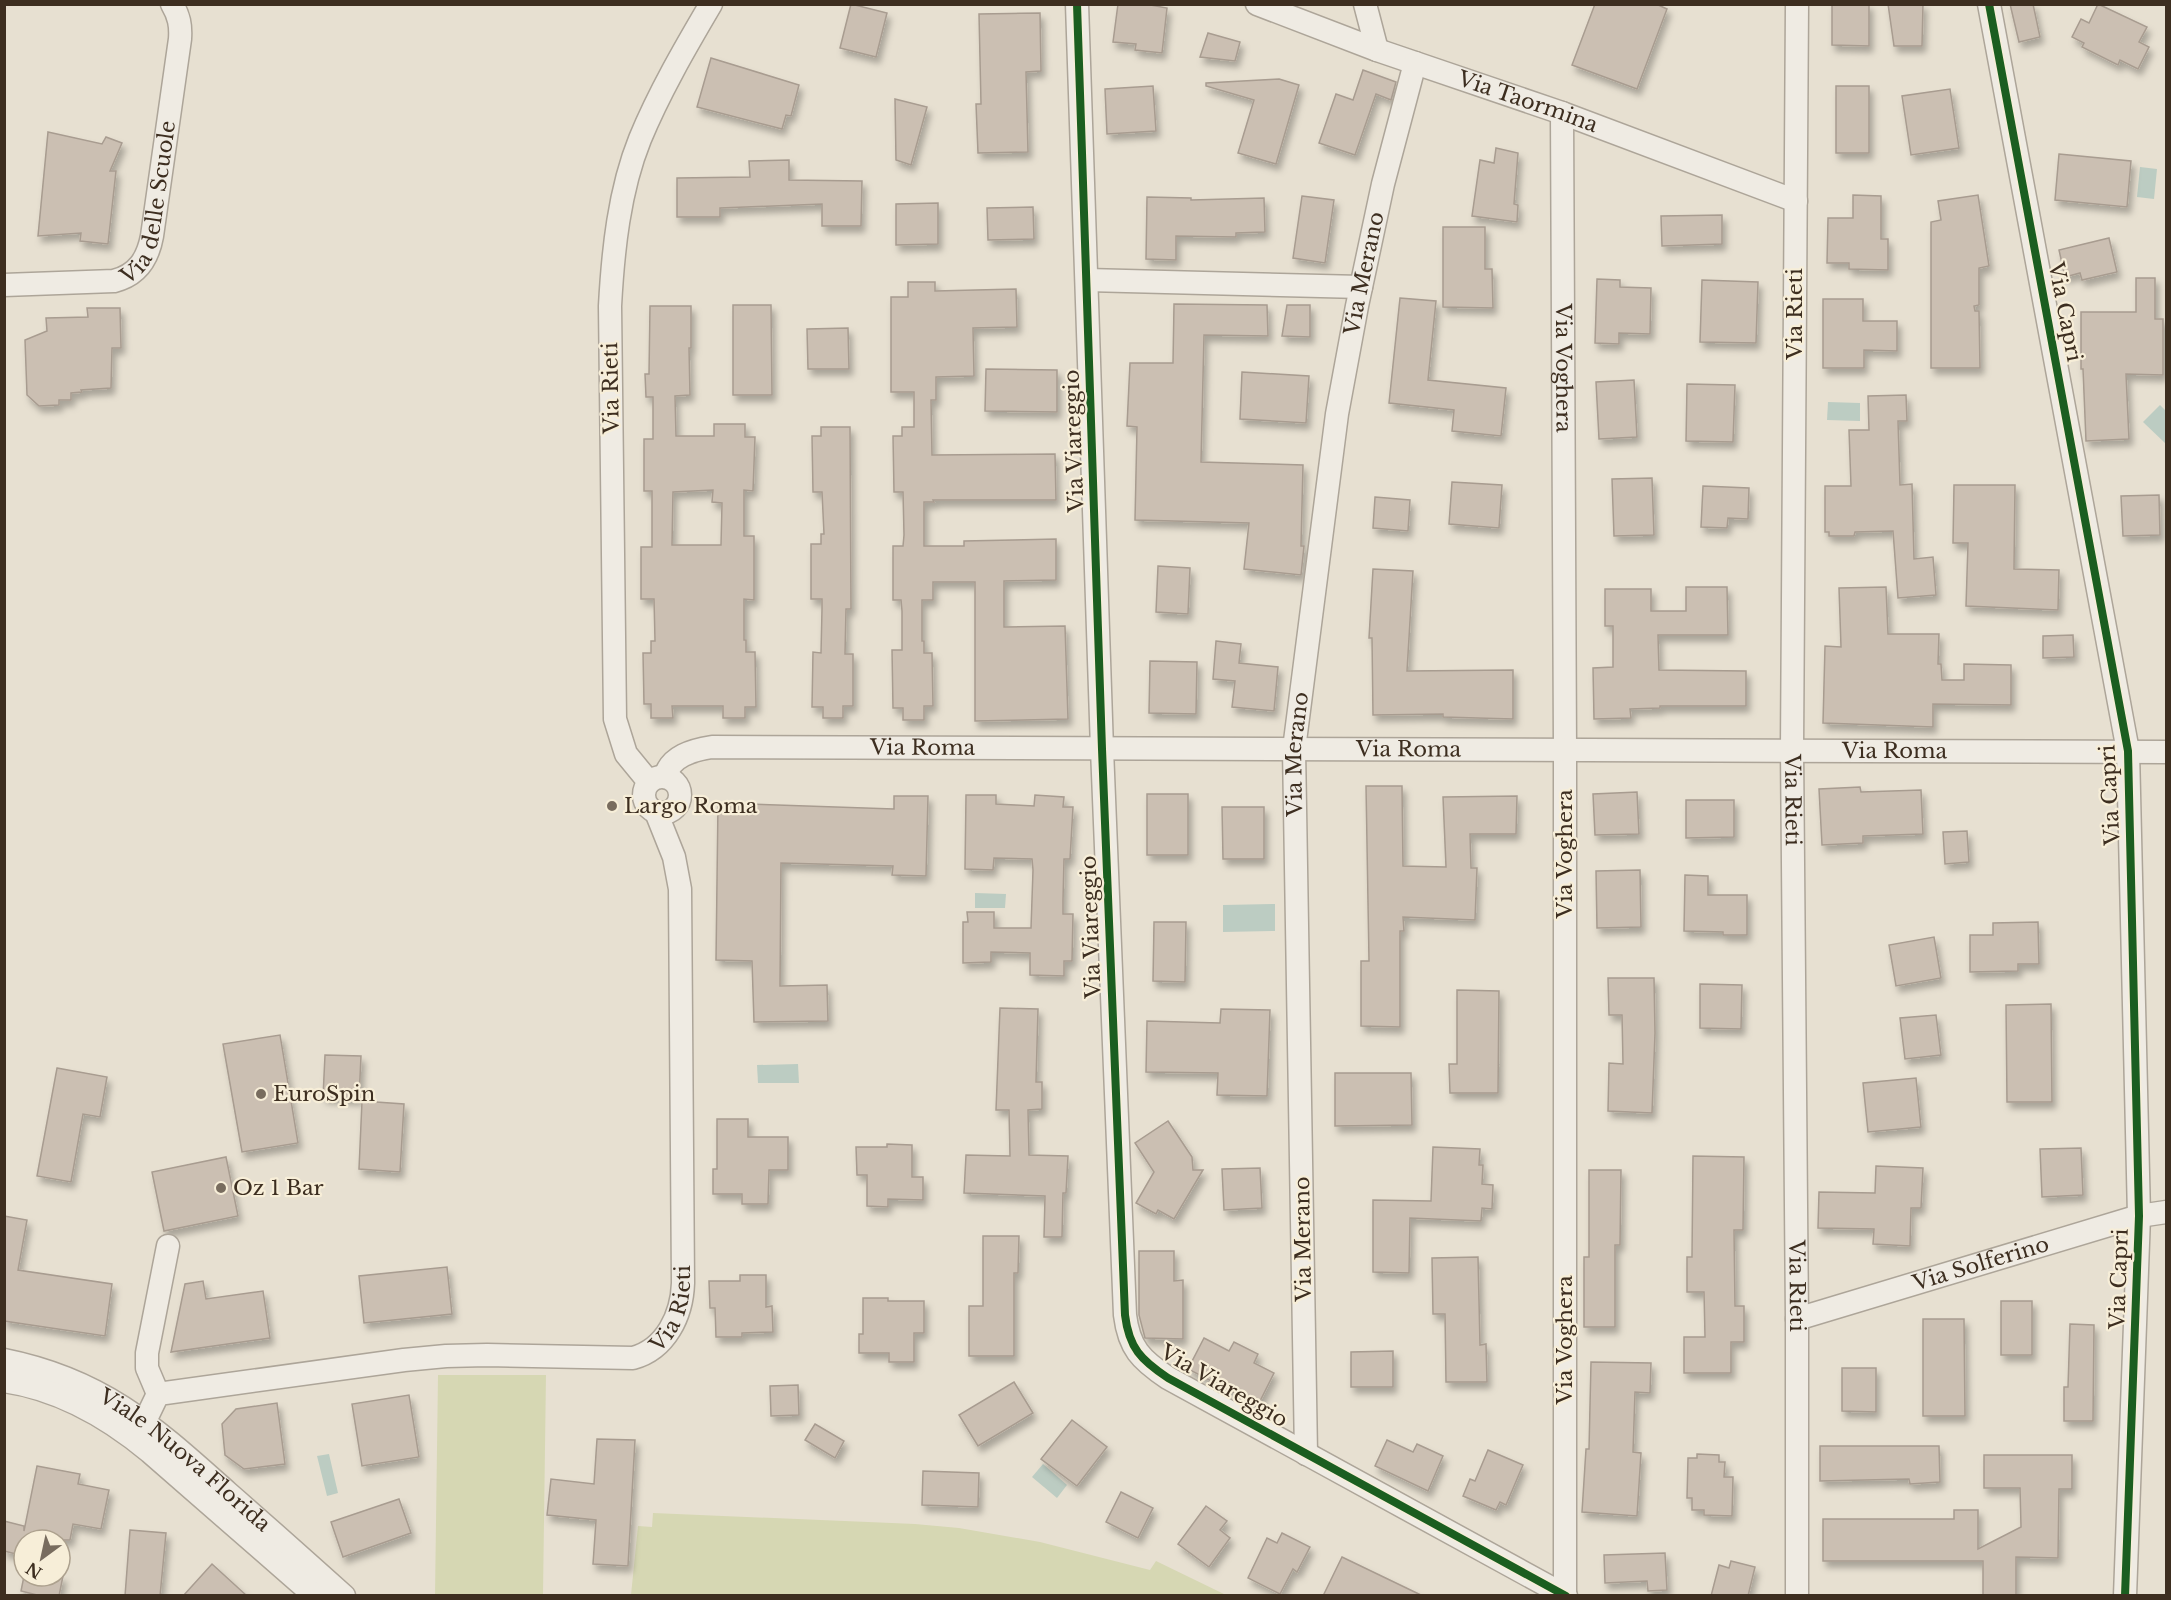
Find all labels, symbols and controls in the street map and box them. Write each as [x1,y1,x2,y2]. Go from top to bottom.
street label: Via Taormina [1454,65,1602,138]
street label: Via delle Scuole [115,119,181,290]
street label: Via Merano [1339,209,1390,338]
street label: Via Capri [2042,259,2087,364]
street label: Via Rieti [1782,268,1808,361]
street label: Via Voghera [1550,302,1577,433]
street label: Via Rieti [597,342,625,435]
street label: Via Viareggio [1059,369,1090,514]
street label: Via Merano [1281,690,1314,818]
street label: Via Roma [869,735,976,761]
street label: Via Roma [1355,736,1462,763]
street label: Via Roma [1841,738,1948,764]
street label: Via Capri [2094,744,2126,847]
street label: Via Rieti [1779,753,1806,846]
street label: Via Voghera [1552,789,1578,920]
place label: Largo Roma [624,793,758,819]
marker: Largo Roma [605,799,619,813]
street label: Via Viareggio [1076,855,1107,1000]
place label: EuroSpin [273,1081,375,1107]
marker: EuroSpin [254,1087,268,1101]
place label: Oz 1 Bar [233,1175,324,1201]
street label: Via Merano [1289,1176,1317,1303]
marker: Oz 1 Bar [214,1181,228,1195]
street label: Via Capri [2104,1228,2134,1331]
street label: Via Solferino [1909,1231,2052,1297]
street label: Via Rieti [1783,1239,1810,1332]
street label: Via Rieti [644,1265,696,1358]
street label: Via Voghera [1552,1275,1578,1406]
street label: Via Viareggio [1155,1339,1292,1433]
street label: Viale Nuova Florida [94,1383,276,1538]
north arrow [12,1528,72,1588]
text: N [22,1558,46,1583]

